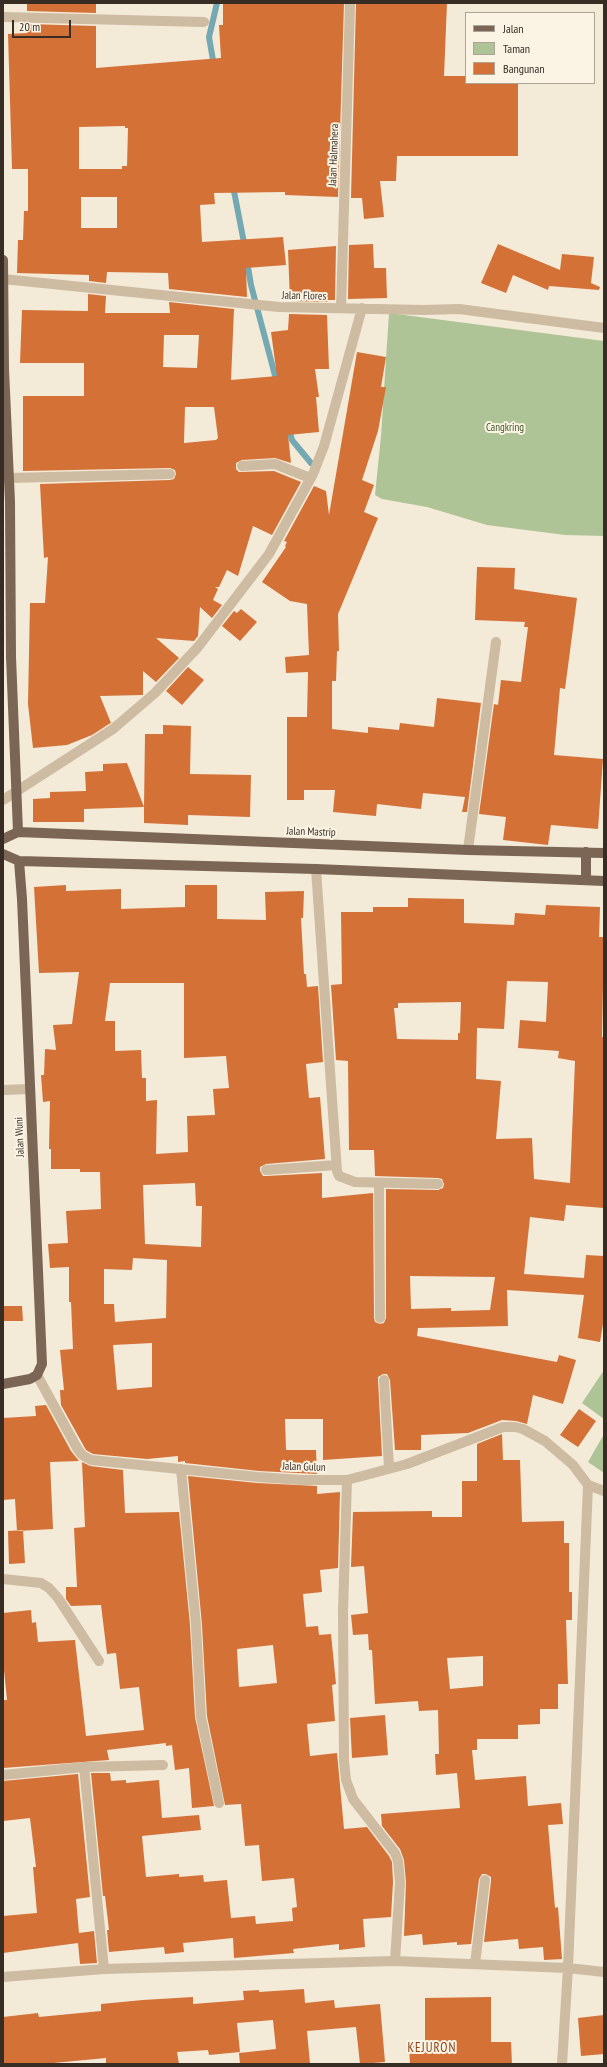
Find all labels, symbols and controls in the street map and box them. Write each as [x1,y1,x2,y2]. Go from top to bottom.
scale bar [14,12,73,38]
legend [465,12,595,84]
text: 20 m [19,19,40,34]
text: Jalan [503,21,524,36]
text: Taman [503,41,530,56]
text: Bangunan [503,61,544,76]
street label: Jalan Halmahera [326,124,342,186]
street label: Jalan Flores [282,289,326,303]
park label: Cangkring [486,421,524,435]
street label: Jalan Mastrip [286,825,336,839]
street label: Jalan Wuni [13,1117,27,1157]
street label: Jalan Gulun [282,1460,326,1474]
district label: KEJURON [408,2040,456,2056]

